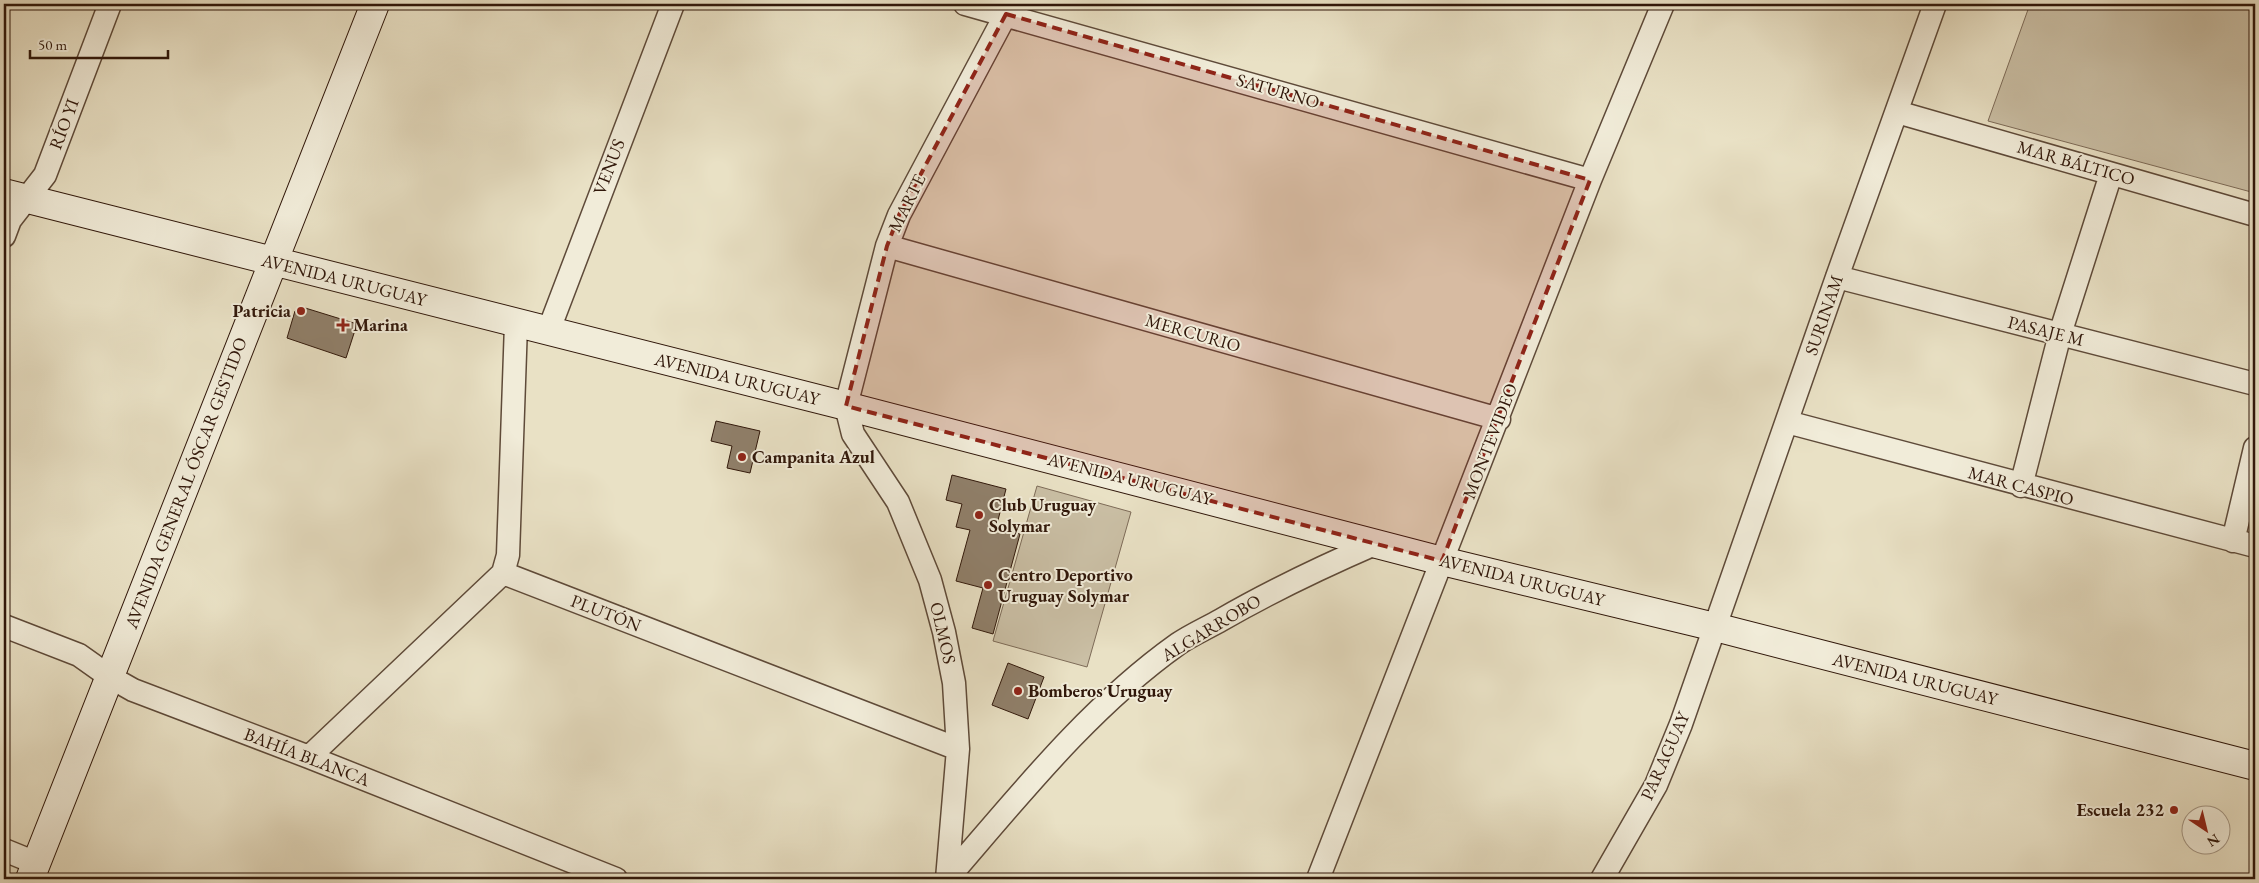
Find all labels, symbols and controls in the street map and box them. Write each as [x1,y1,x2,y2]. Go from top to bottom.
scale bar [30,28,168,60]
text: 50 m [38,35,67,54]
street label: SATURNO [1234,68,1322,113]
street label: RÍO YI [43,95,84,153]
street label: MAR BÁLTICO [2015,135,2138,190]
street label: VENUS [587,136,630,198]
street label: MARTE [883,170,930,236]
street label: AVENIDA URUGUAY [258,248,430,311]
street label: SURINAM [1799,272,1848,358]
place label: Patricia [233,299,291,322]
marker: Patricia [295,305,307,317]
street label: MERCURIO [1143,308,1243,357]
street label: PASAJE M [2006,310,2087,351]
place label: Marina [353,313,408,336]
marker: Marina [337,319,349,331]
street label: AVENIDA GENERAL ÓSCAR GESTIDO [119,334,252,633]
street label: AVENIDA URUGUAY [651,347,823,410]
street label: MONTEVIDEO [1457,380,1522,502]
place label: Campanita Azul [752,445,875,468]
street label: AVENIDA URUGUAY [1044,447,1216,510]
marker: Campanita Azul [736,451,748,463]
street label: MAR CASPIO [1966,460,2077,511]
place label: Club Uruguay Solymar [989,493,1097,537]
marker: Club Uruguay Solymar [973,509,985,521]
street label: AVENIDA URUGUAY [1436,548,1608,611]
place label: Centro Deportivo Uruguay Solymar [998,563,1133,607]
marker: Centro Deportivo Uruguay Solymar [982,579,994,591]
street label: PLUTÓN [568,589,645,637]
street label: ALGARROBO [1156,589,1265,667]
street label: OLMOS [925,600,962,666]
street label: AVENIDA URUGUAY [1829,647,2001,710]
place label: Bomberos Uruguay [1028,679,1173,702]
marker: Bomberos Uruguay [1012,685,1024,697]
street label: PARAGUAY [1635,707,1695,803]
street label: BAHÍA BLANCA [241,722,374,791]
place label: Escuela 232 [2077,798,2164,821]
marker: Escuela 232 [2168,804,2180,816]
north arrow [2182,806,2232,856]
text: N [2203,830,2223,852]

